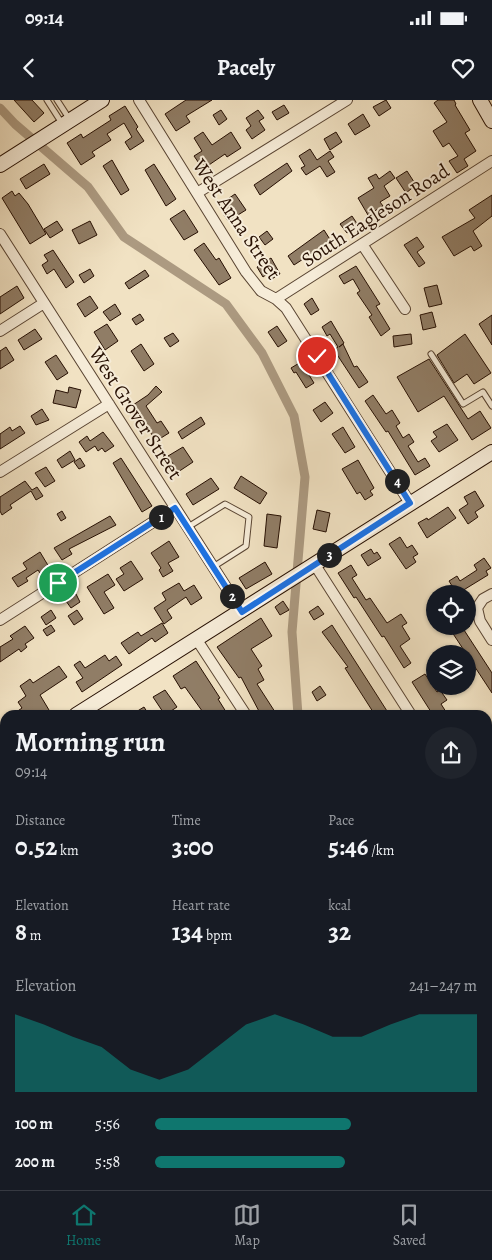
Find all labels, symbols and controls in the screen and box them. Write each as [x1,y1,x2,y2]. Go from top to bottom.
text: 09:14 [25,5,64,31]
text: Pacely [217,53,275,83]
icon: back [15,54,43,82]
icon: heart [449,54,477,82]
street label: West Anna Street [186,153,287,285]
street label: South Eagleson Road [296,157,455,273]
pin [296,335,338,377]
street label: West Grover Street [82,341,189,485]
icon: check [303,342,331,370]
pin: 4 [384,468,410,494]
text: 4 [394,472,401,491]
pin: 1 [148,504,174,530]
text: 1 [159,508,164,527]
pin: 3 [316,542,342,568]
text: 3 [326,546,333,565]
pin [37,562,79,604]
icon: arrive [44,569,72,597]
pin: 2 [220,584,244,608]
map controls [426,585,476,695]
button: locate [426,585,476,635]
text: 2 [229,587,236,606]
button: layers [426,645,476,695]
text: Morning run [15,723,165,761]
button: share [425,727,477,779]
text: 09:14 [15,761,47,783]
text: Distance [15,811,65,830]
text: Time [172,811,201,830]
text: Pace [328,811,354,830]
text: 0.52 [15,830,57,864]
text: 3:00 [172,830,214,864]
text: 5:46 [328,830,368,864]
text: km [57,841,79,860]
text: /km [368,841,394,860]
text: Elevation [15,896,69,915]
text: Heart rate [172,896,230,915]
text: kcal [328,896,351,915]
text: 8 [15,915,27,949]
text: 134 [172,915,203,949]
text: 32 [328,915,351,949]
text: m [27,926,41,945]
text: bpm [203,926,232,945]
text: Elevation [15,975,76,997]
text: 241–247 m [409,975,477,997]
text: 100 m [15,1113,53,1135]
text: 5:56 [95,1113,120,1135]
text: 200 m [15,1151,55,1173]
text: 5:58 [95,1151,120,1173]
tab: Home [66,1201,101,1250]
tab: Map [233,1201,261,1250]
tab: Saved [393,1201,426,1250]

